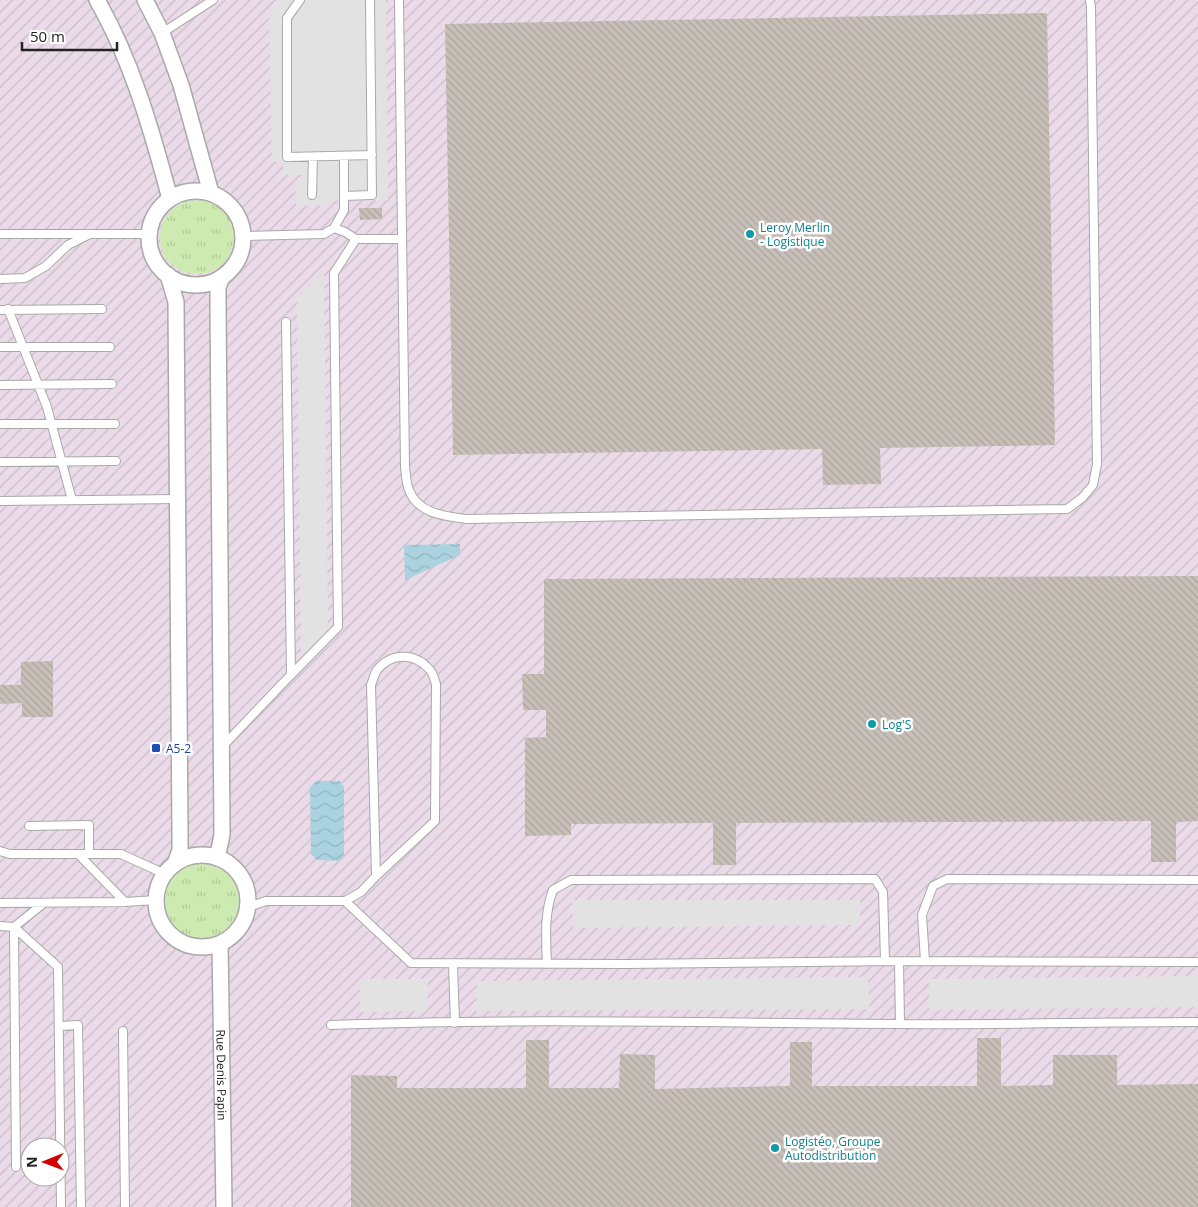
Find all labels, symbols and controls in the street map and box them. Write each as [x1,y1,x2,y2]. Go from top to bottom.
scale bar [22,20,118,52]
text: 50 m [30,26,65,46]
place label: Leroy Merlin - Logistique [760,219,830,250]
marker: Leroy Merlin - Logistique [744,228,756,240]
place label: Log'S [882,716,911,733]
marker: Log'S [866,718,878,730]
place label: A5-2 [166,740,191,757]
marker: A5-2 [150,742,162,754]
street label: Rue Denis Papin [213,1029,231,1121]
place label: Logistéo, Groupe Autodistribution [785,1133,881,1164]
north arrow [20,1137,70,1187]
marker: Logistéo, Groupe Autodistribution [769,1142,781,1154]
text: N [22,1156,41,1168]

